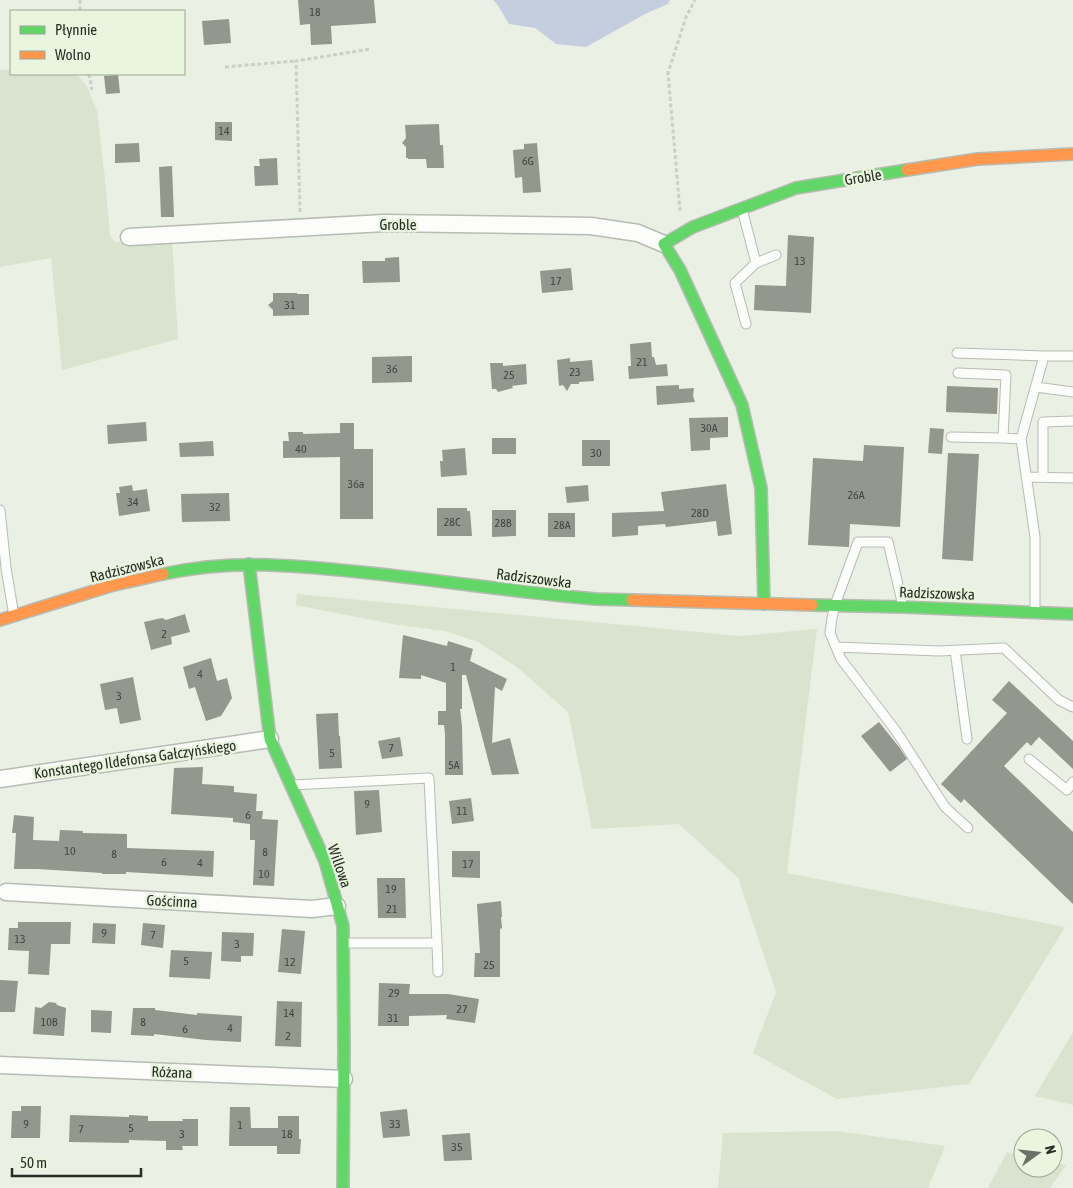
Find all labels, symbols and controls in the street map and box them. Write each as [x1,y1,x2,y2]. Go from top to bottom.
house number: 18 [309,5,321,19]
legend [10,10,185,75]
text: Płynnie [55,21,97,38]
text: Wolno [55,46,91,63]
house number: 14 [218,124,230,138]
house number: 6G [522,154,534,168]
street label: Groble [843,166,883,188]
street label: Groble [379,216,417,233]
house number: 13 [794,254,806,268]
house number: 17 [550,274,562,288]
house number: 31 [284,298,296,312]
house number: 21 [636,355,648,369]
house number: 36 [386,362,398,376]
house number: 23 [569,365,581,379]
house number: 25 [503,368,515,382]
house number: 30A [700,421,718,435]
house number: 40 [295,442,307,456]
house number: 30 [590,446,602,460]
house number: 36a [348,477,364,491]
house number: 26A [847,488,865,502]
house number: 34 [127,495,139,509]
house number: 32 [209,500,221,514]
house number: 28D [691,506,709,520]
house number: 28C [444,515,461,529]
house number: 28B [495,516,512,530]
house number: 28A [553,518,571,532]
street label: Radziszowska [88,551,166,585]
street label: Radziszowska [495,565,573,591]
street label: Radziszowska [899,583,975,603]
house number: 2 [161,627,167,641]
house number: 1 [450,660,456,674]
house number: 4 [197,667,203,681]
house number: 3 [116,689,122,703]
street label: Konstantego Ildefonsa Gałczyńskiego [33,736,237,782]
house number: 7 [388,741,394,755]
house number: 5 [329,746,335,760]
house number: 5A [448,758,460,772]
house number: 9 [364,797,370,811]
house number: 11 [456,804,468,818]
house number: 6 [245,808,251,822]
street label: Willowa [325,842,355,890]
house number: 10 [64,844,76,858]
house number: 8 [262,845,268,859]
house number: 8 [111,847,117,861]
house number: 6 [161,855,167,869]
house number: 4 [197,856,203,870]
house number: 17 [462,857,474,871]
house number: 10 [258,867,270,881]
house number: 19 [385,882,397,896]
street label: Gościnna [146,891,198,911]
house number: 21 [386,902,398,916]
house number: 9 [101,926,107,940]
house number: 7 [150,928,156,942]
house number: 13 [14,932,26,946]
house number: 3 [234,937,240,951]
house number: 5 [183,954,189,968]
house number: 12 [284,955,296,969]
house number: 25 [483,958,495,972]
house number: 29 [388,986,400,1000]
house number: 27 [456,1002,468,1016]
house number: 14 [283,1006,295,1020]
house number: 31 [387,1011,399,1025]
house number: 10B [41,1015,58,1029]
house number: 8 [140,1015,146,1029]
house number: 4 [227,1021,233,1035]
house number: 6 [182,1022,188,1036]
house number: 2 [285,1029,291,1043]
street label: Różana [151,1063,193,1081]
house number: 9 [23,1117,29,1131]
house number: 33 [389,1117,401,1131]
house number: 1 [237,1118,243,1132]
house number: 5 [128,1121,134,1135]
house number: 7 [78,1122,84,1136]
house number: 3 [179,1127,185,1141]
house number: 18 [281,1127,293,1141]
north arrow [1013,1128,1063,1178]
house number: 35 [451,1140,463,1154]
text: N [1042,1144,1059,1156]
scale bar [12,1146,141,1178]
text: 50 m [20,1154,47,1171]

